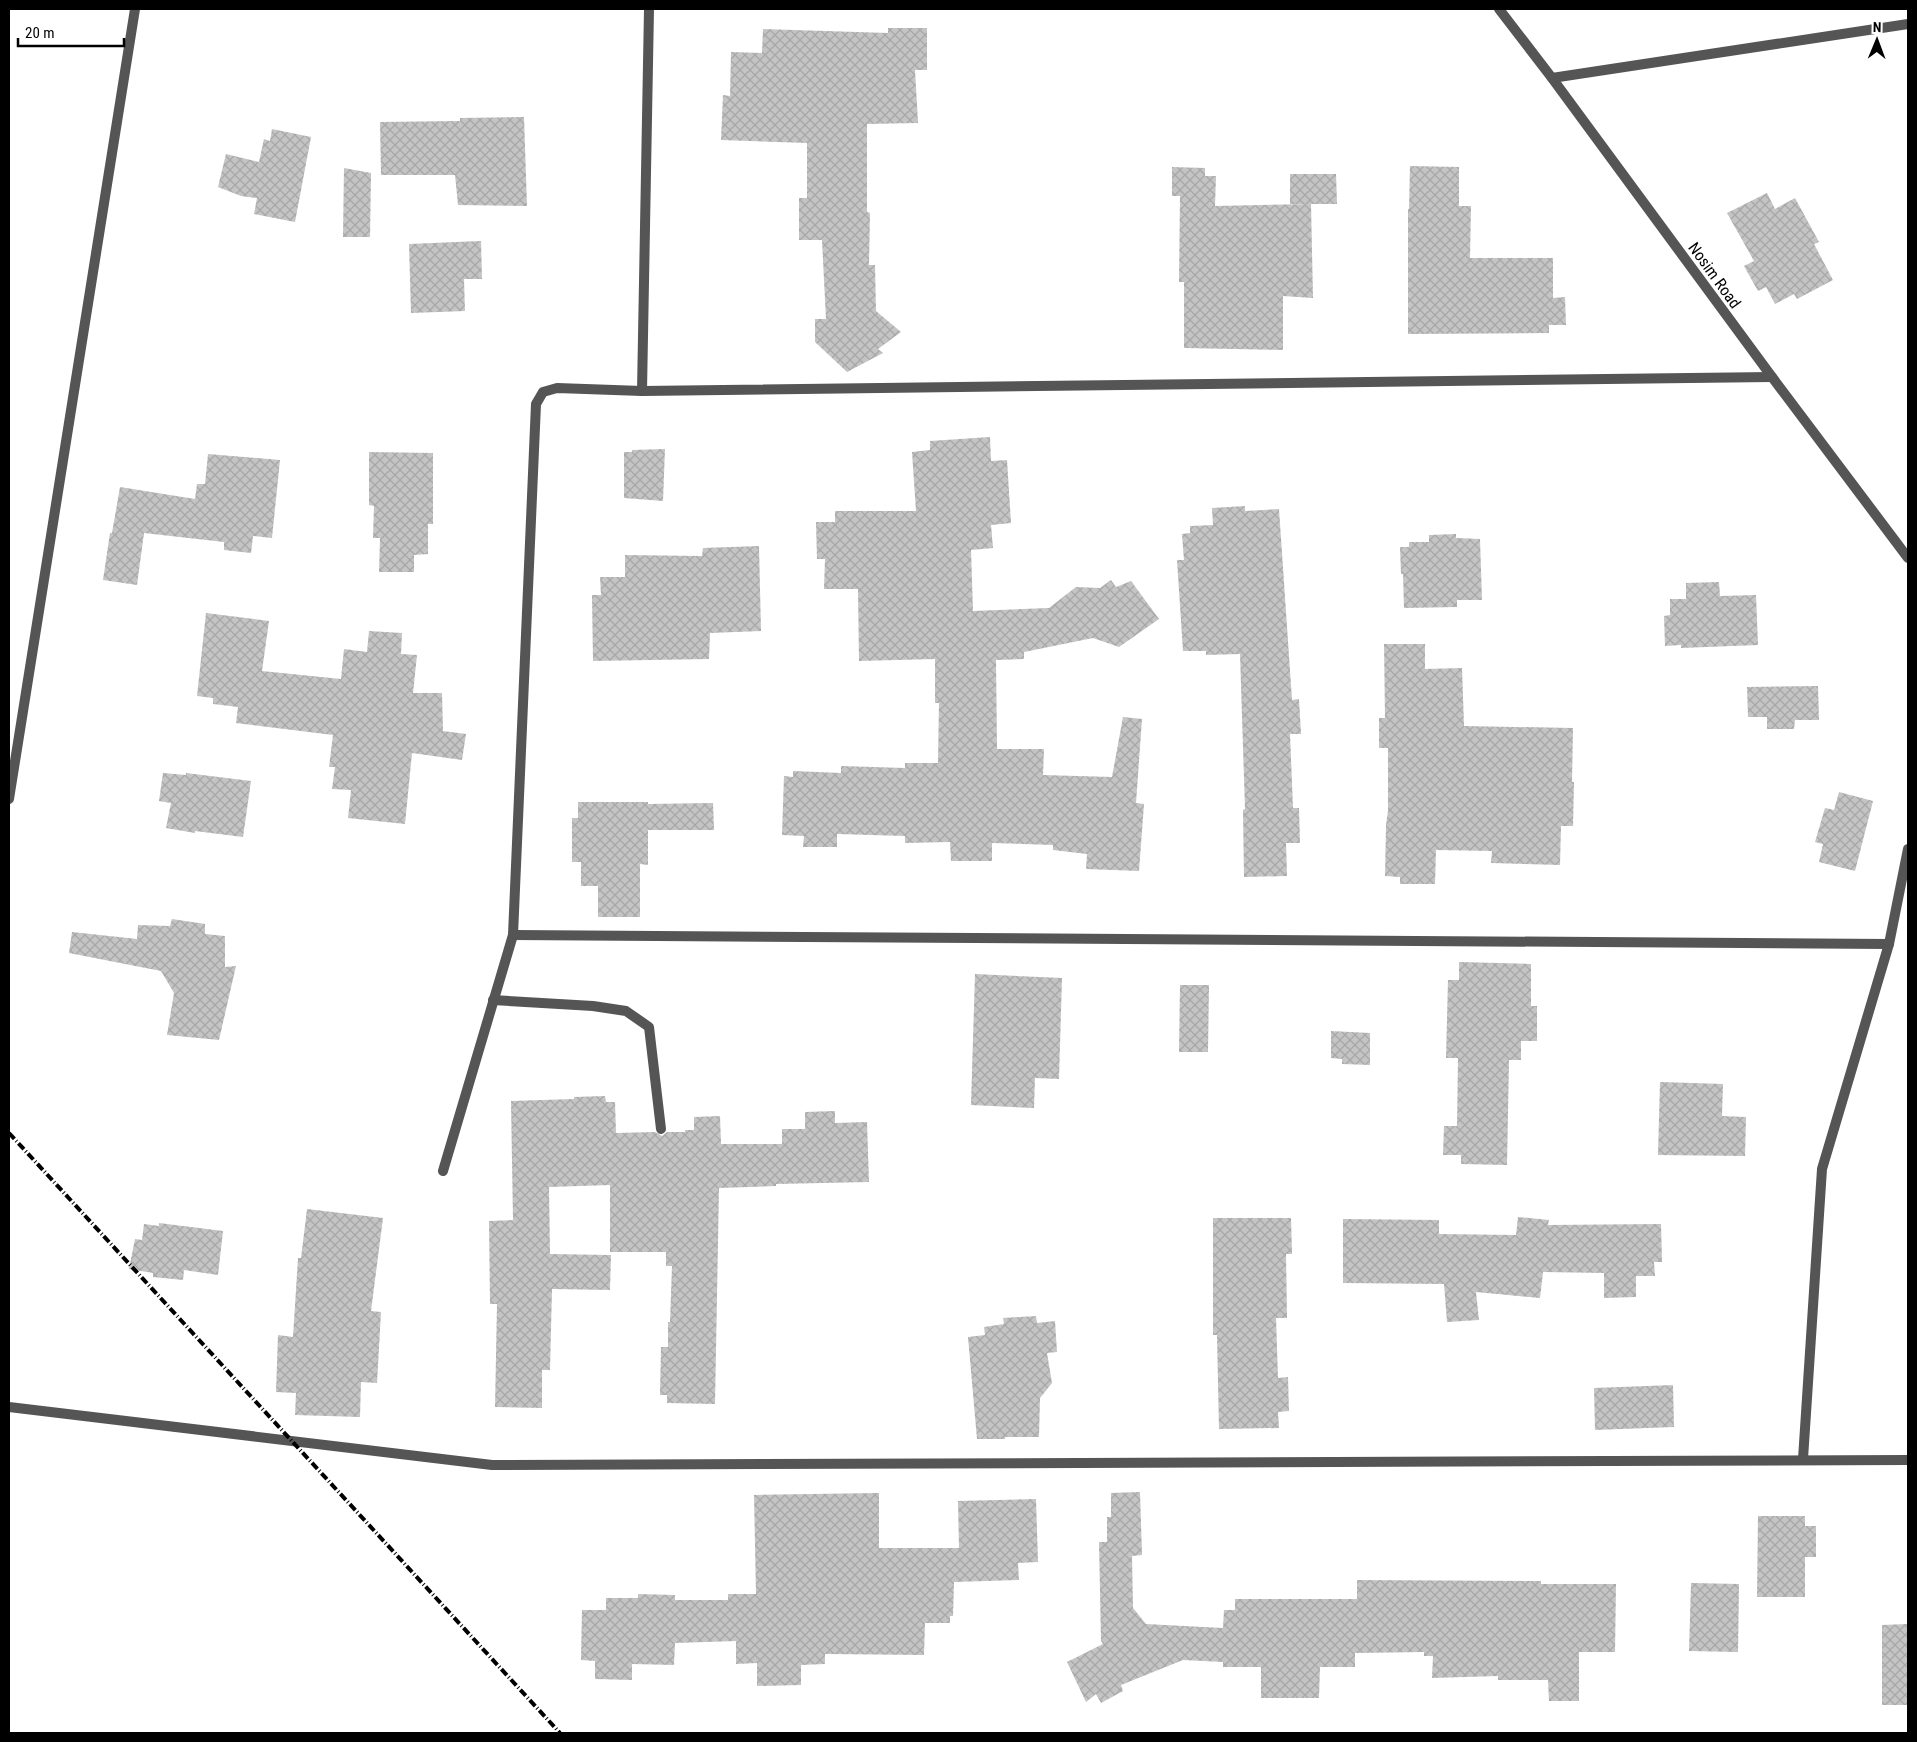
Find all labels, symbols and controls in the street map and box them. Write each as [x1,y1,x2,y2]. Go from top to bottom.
scale bar [18,15,124,47]
north arrow [1852,15,1902,65]
text: N [1873,19,1882,35]
text: 20 m [25,24,55,42]
street label: Nosim Road [1684,239,1745,312]

